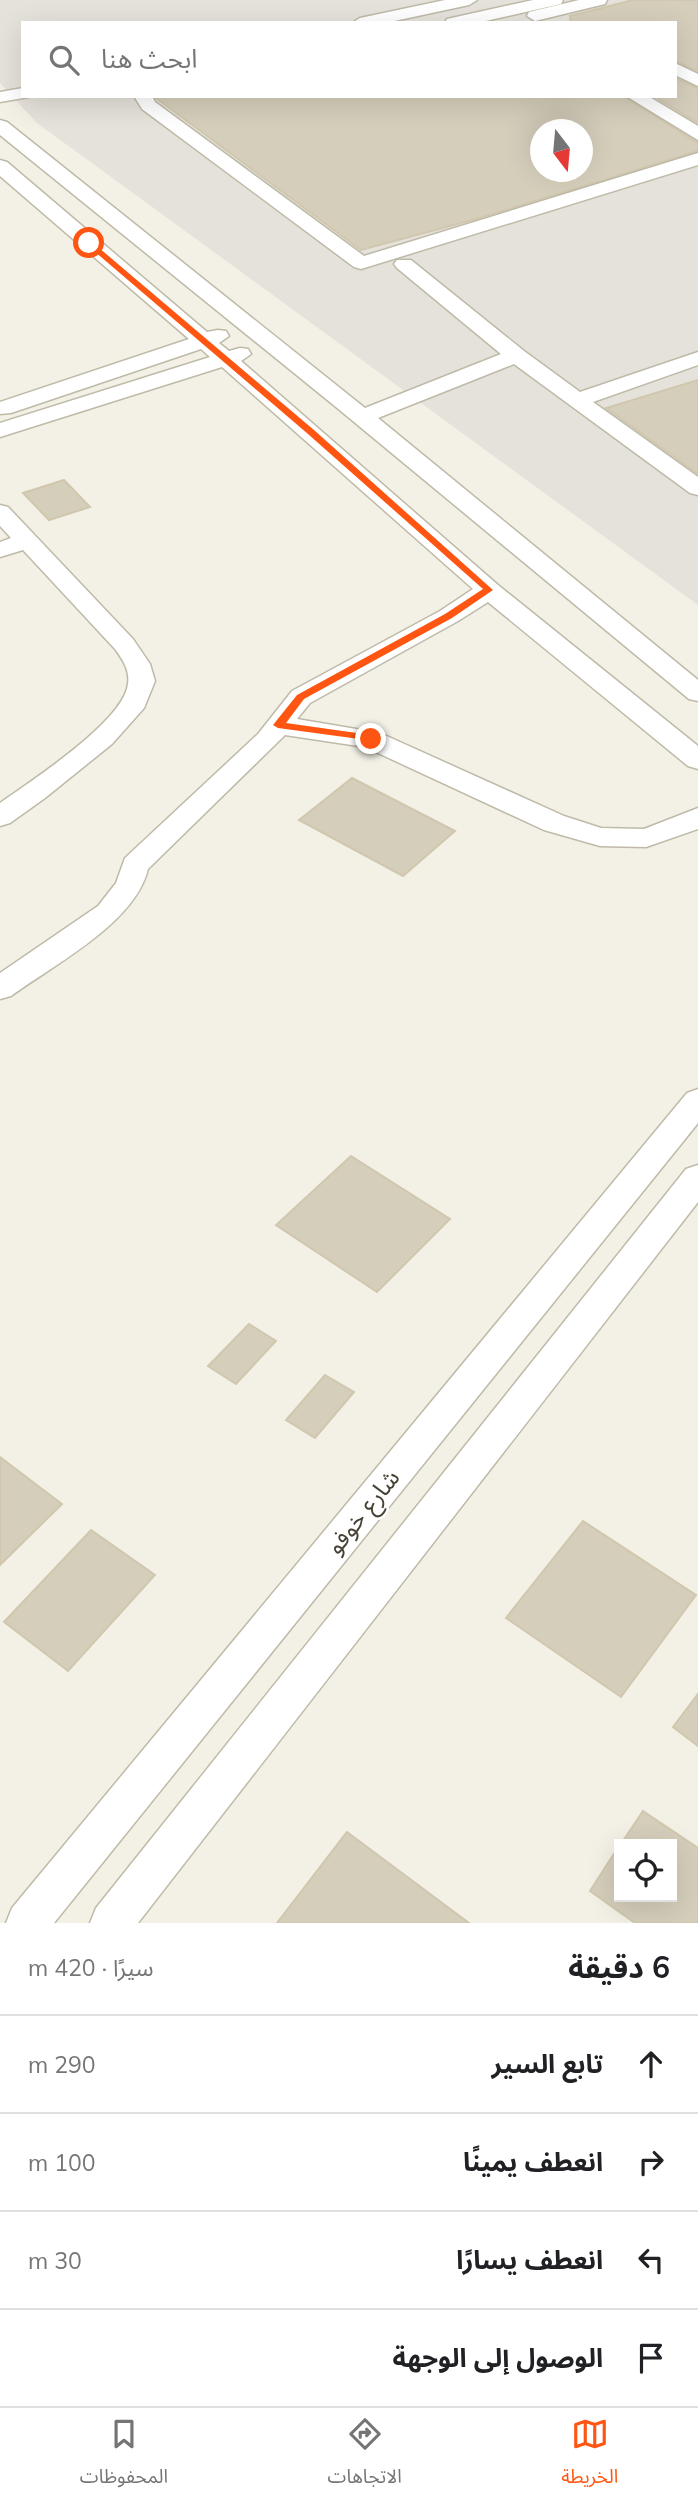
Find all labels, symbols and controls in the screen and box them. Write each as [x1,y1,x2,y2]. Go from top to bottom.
search box [21,21,677,98]
icon: search [45,41,83,79]
text: ابحث هنا [101,42,197,75]
north arrow [530,119,593,182]
route start [73,227,104,258]
route end [355,723,386,754]
street label: شارع خوفو [319,1463,408,1562]
map controls [614,1839,677,1902]
button: locate [614,1839,677,1902]
text: 6 دقيقة [568,1948,670,1986]
text: سيرًا · 420 m [28,1953,154,1982]
icon: ahead [632,2045,670,2083]
text: تابع السير [492,2047,603,2080]
text: 290 m [28,2050,96,2079]
icon: right [632,2143,670,2181]
text: انعطف يمينًا [463,2145,603,2178]
text: 100 m [28,2148,96,2177]
icon: left [632,2241,670,2279]
text: انعطف يسارًا [456,2243,603,2276]
text: 30 m [28,2246,82,2275]
icon: arrive [632,2339,670,2377]
text: الوصول إلى الوجهة [392,2341,603,2374]
tab: المحفوظات [80,2415,168,2497]
tab: الاتجاهات [328,2415,402,2497]
tab: الخريطة [561,2415,618,2497]

